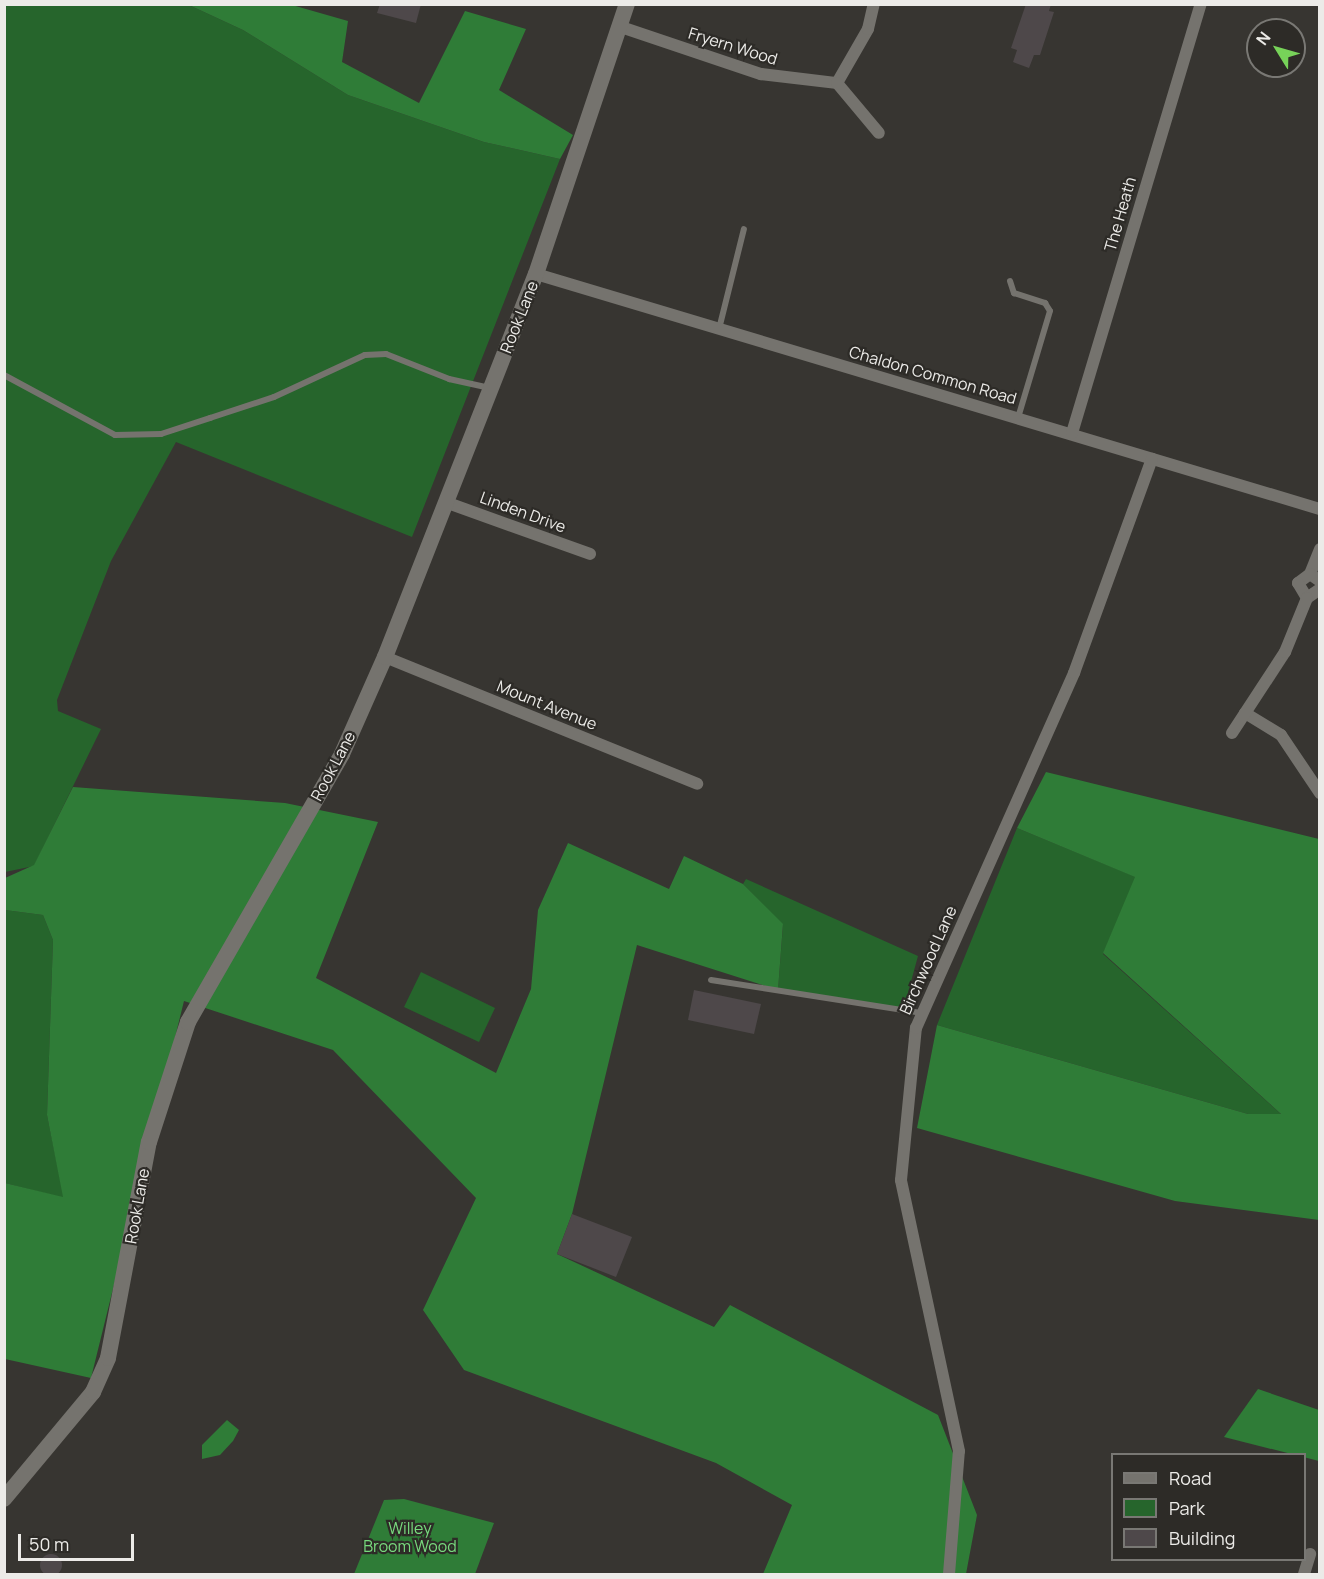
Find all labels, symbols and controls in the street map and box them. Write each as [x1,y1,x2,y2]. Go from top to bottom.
north arrow [1246,18,1306,78]
street label: Fryern Wood [686,23,780,69]
text: N [1251,27,1275,50]
street label: The Heath [1100,175,1140,253]
street label: Rook Lane [496,278,542,356]
street label: Chaldon Common Road [847,342,1019,408]
street label: Linden Drive [477,488,569,536]
street label: Mount Avenue [494,676,600,734]
street label: Rook Lane [307,728,359,804]
street label: Birchwood Lane [895,903,961,1017]
street label: Rook Lane [121,1167,153,1245]
legend [1111,1453,1306,1561]
text: Road [1169,1466,1212,1490]
text: Park [1169,1496,1205,1520]
park label: Willey Broom Wood [363,1518,457,1556]
scale bar [21,1522,136,1560]
text: Building [1169,1526,1235,1550]
text: 50 m [29,1532,69,1556]

